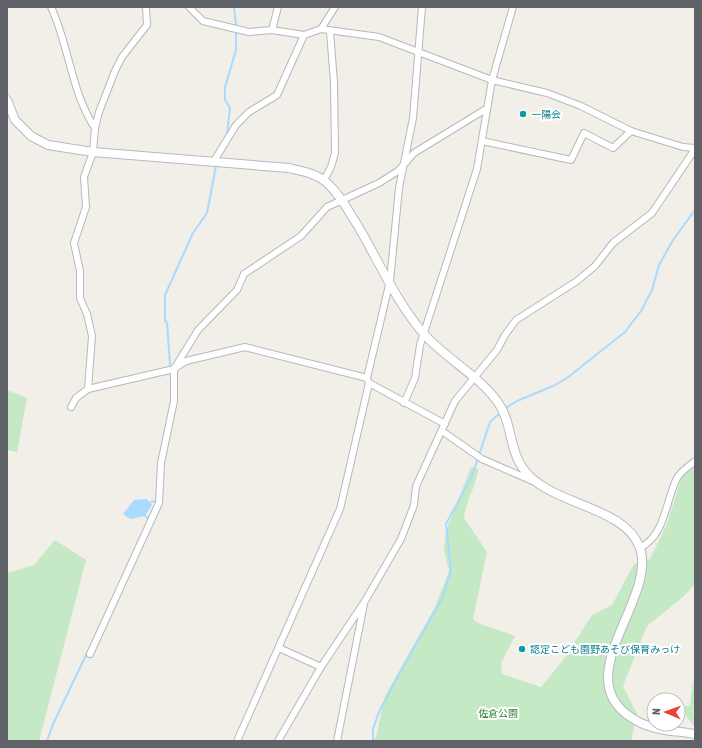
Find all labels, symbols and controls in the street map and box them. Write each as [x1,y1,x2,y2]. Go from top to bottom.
marker: 一陽会 [518,109,528,119]
place label: 一陽会 [531,109,561,120]
marker: 認定こども園野あそび保育みっけ [517,644,527,654]
place label: 認定こども園野あそび保育みっけ [530,644,680,655]
north arrow [646,692,686,732]
park label: 佐倉公園 [478,708,518,719]
text: N [650,708,662,715]

